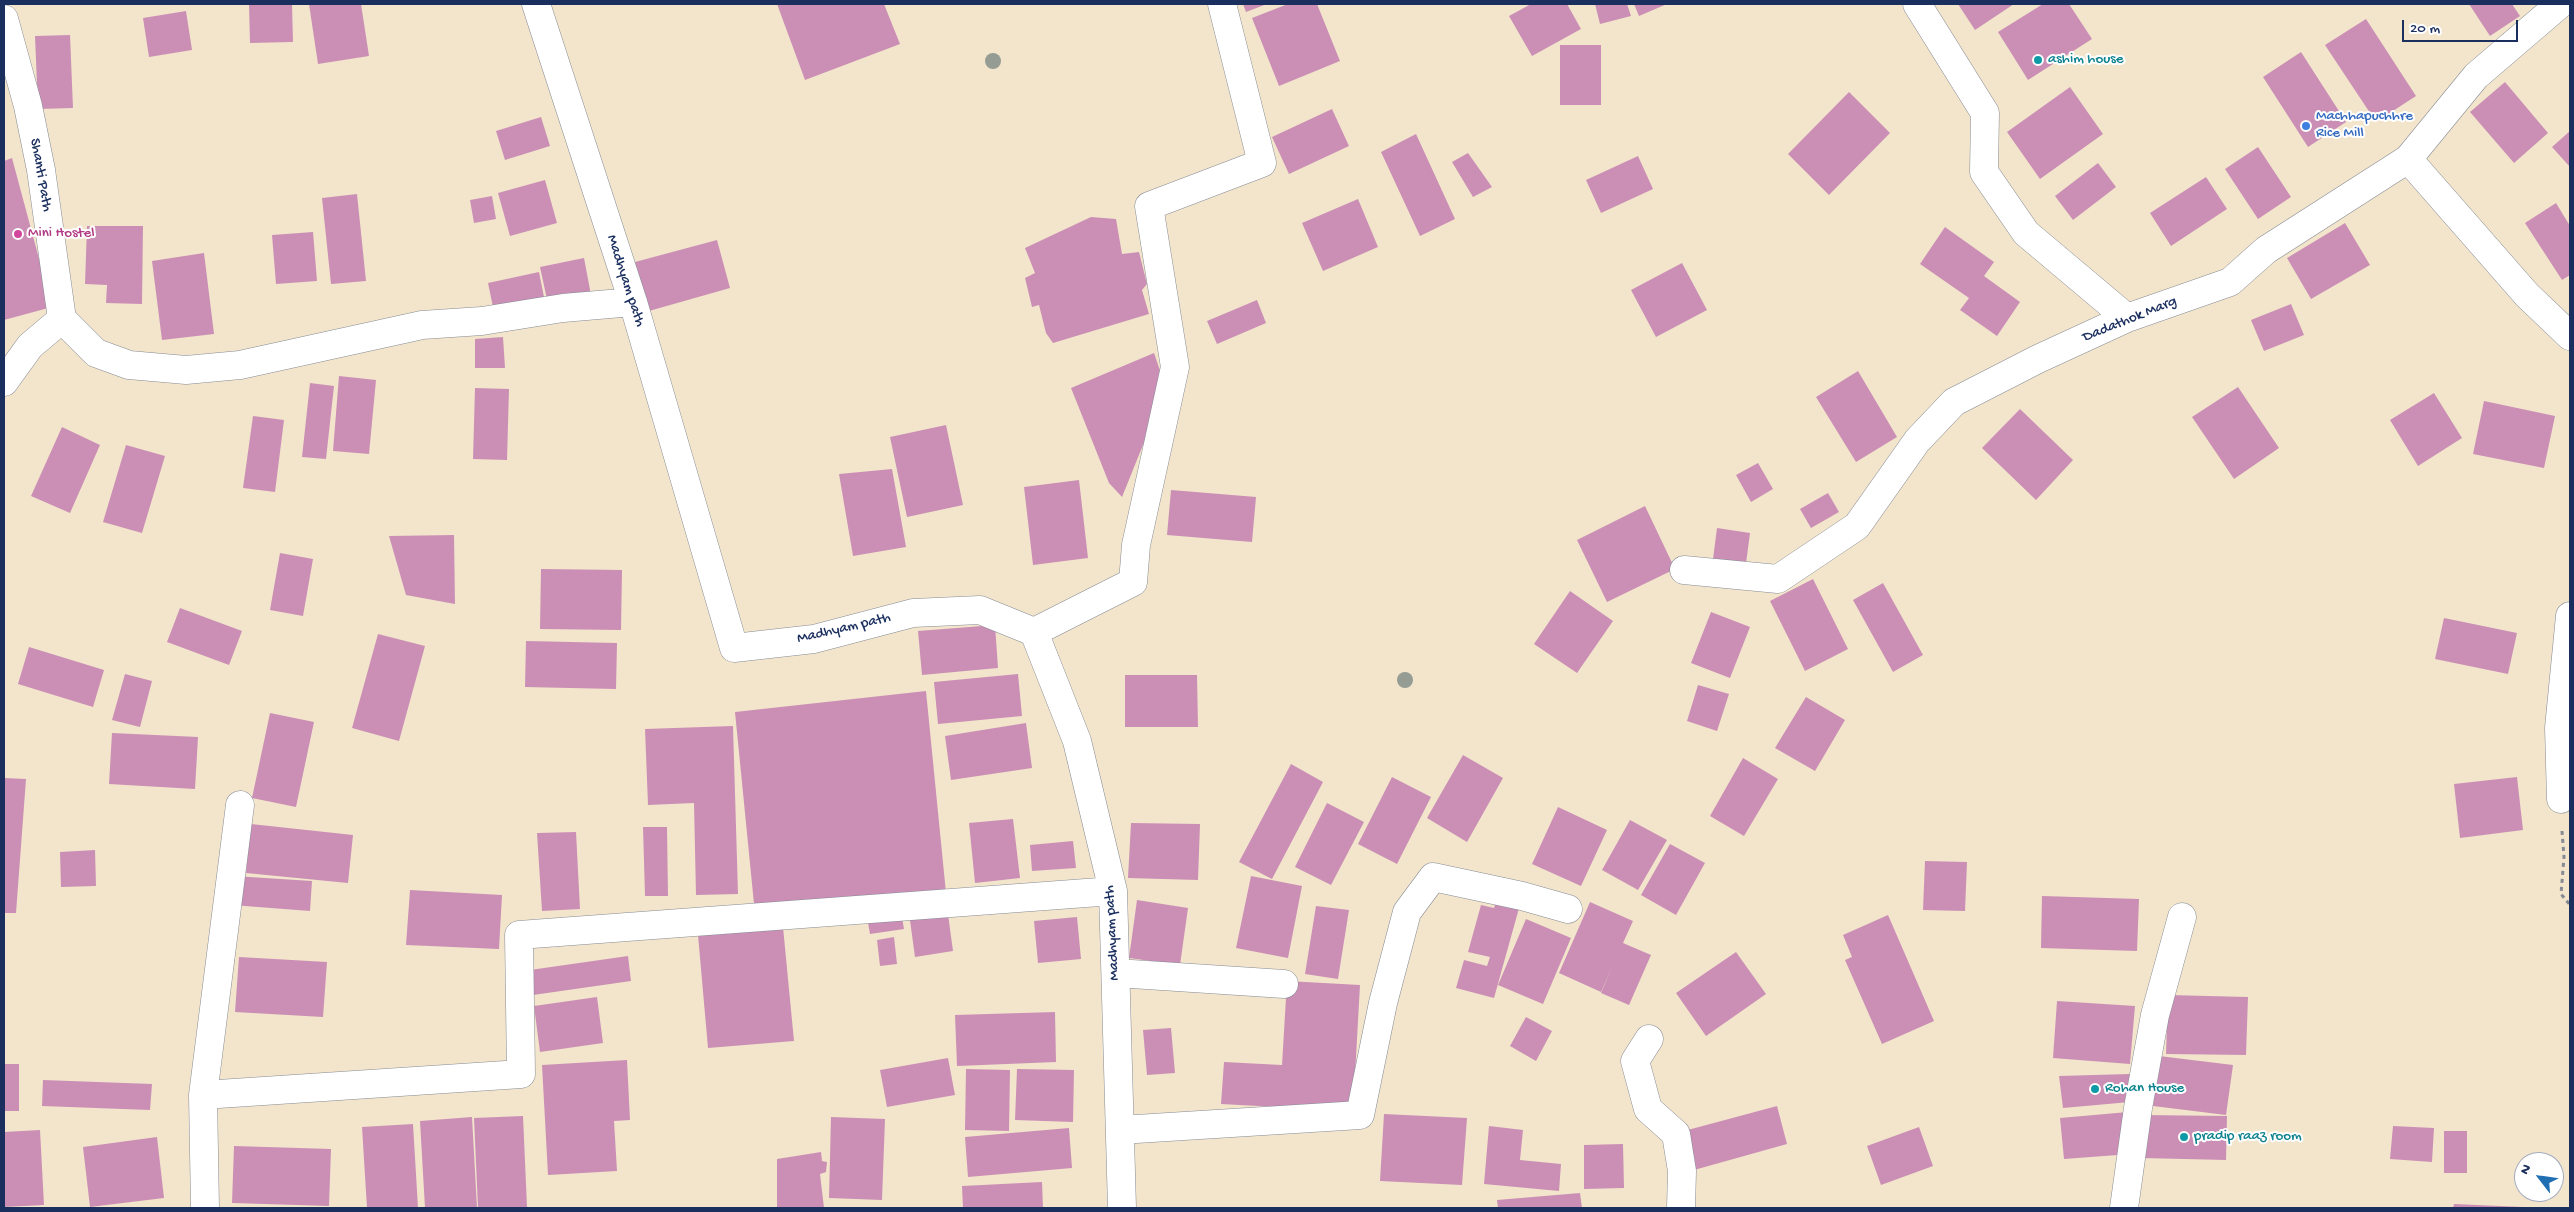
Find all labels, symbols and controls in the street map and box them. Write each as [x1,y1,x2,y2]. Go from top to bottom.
scale bar [2404,10,2520,42]
text: 20 m [2410,20,2440,38]
place label: ashim house [2048,51,2124,69]
marker: ashim house [2032,54,2044,66]
place label: Machhapuchhre Rice Mill [2316,108,2413,143]
marker: Machhapuchhre Rice Mill [2300,120,2312,132]
street label: Shanti Path [25,137,55,213]
place label: Mini Hostel [28,225,95,243]
marker: Mini Hostel [12,228,24,240]
street label: Madhyam path [602,233,648,329]
street label: Dadathok Marg [2080,293,2180,347]
street label: Madhyam path [796,610,892,648]
street label: Madhyam path [1102,885,1124,981]
place label: Rohan House [2105,1080,2184,1098]
marker: Rohan House [2089,1083,2101,1095]
place label: pradip raaz room [2194,1128,2302,1146]
marker: pradip raaz room [2178,1131,2190,1143]
north arrow [2514,1152,2564,1202]
text: N [2517,1162,2536,1178]

